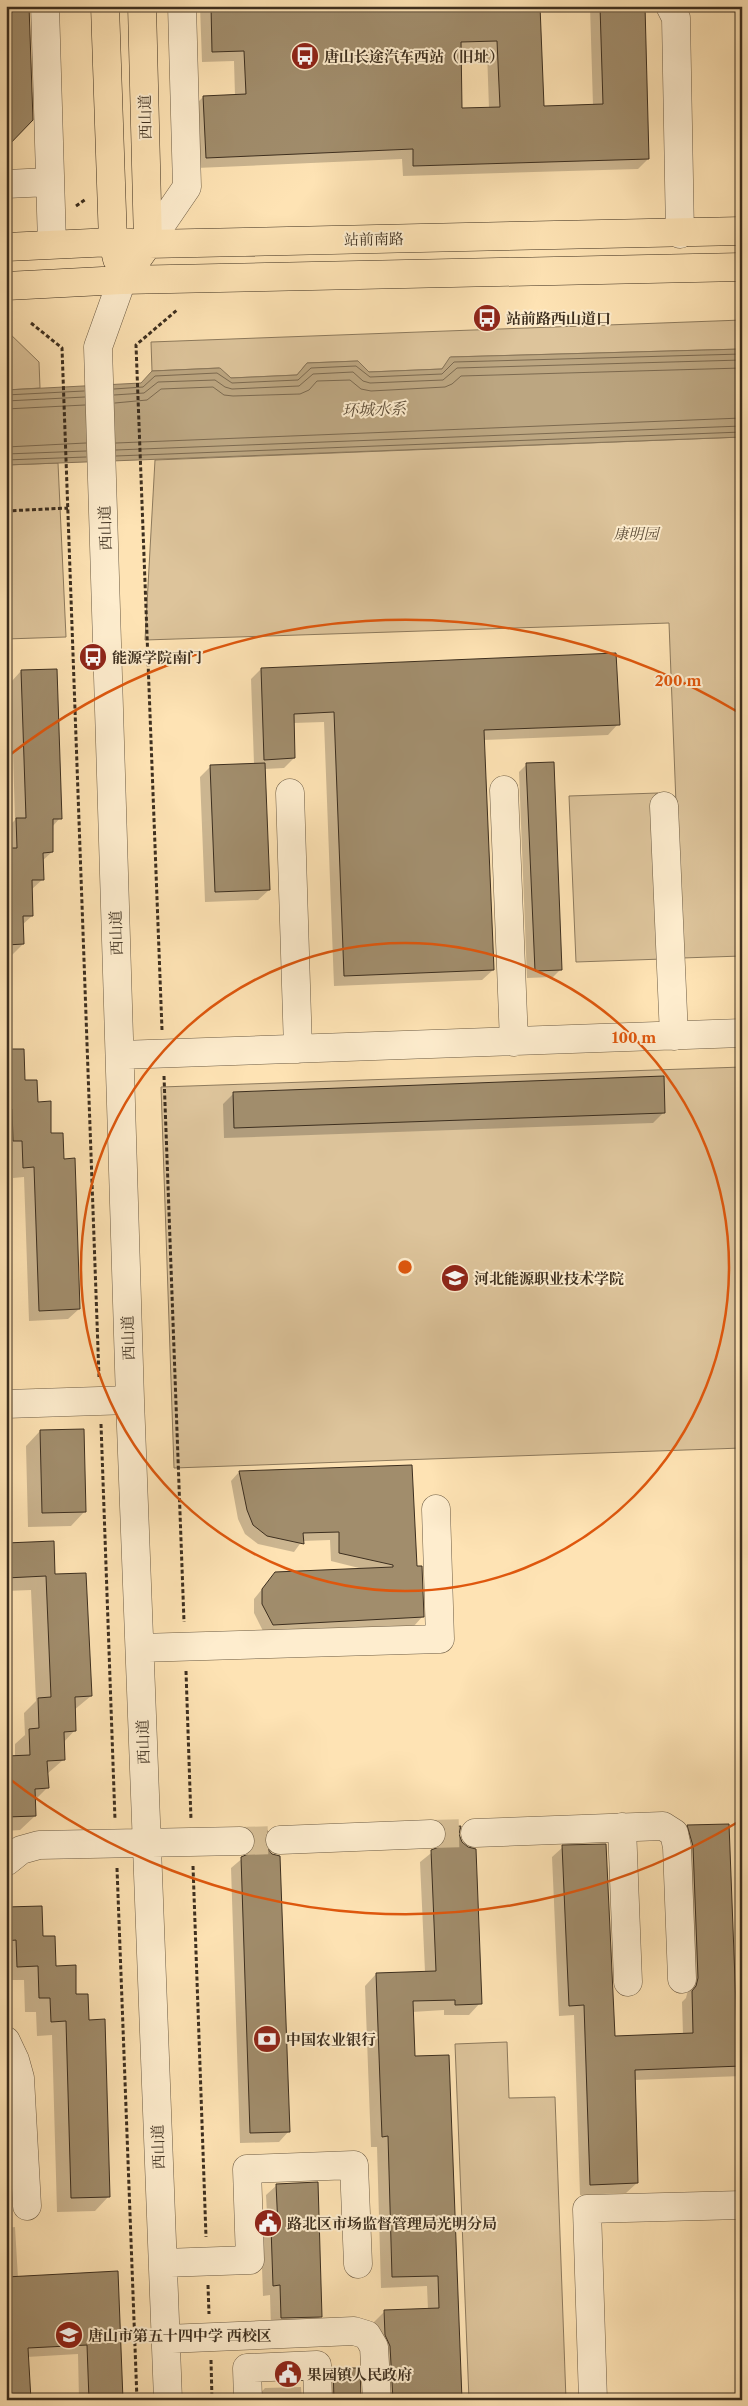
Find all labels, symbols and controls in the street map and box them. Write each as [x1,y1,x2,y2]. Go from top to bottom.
bus stop icon: 唐山长途汽车西站（旧址） [290,41,320,71]
place label: 唐山长途汽车西站（旧址） [324,47,504,66]
street label: 西山道 [135,94,155,140]
street label: 站前南路 [344,229,404,249]
bus stop icon: 站前路西山道口 [472,303,502,333]
place label: 站前路西山道口 [506,309,611,328]
water label: 环城水系 [342,398,408,420]
street label: 西山道 [95,505,115,551]
park label: 康明园 [613,524,660,543]
bus stop icon: 能源学院南门 [78,642,108,672]
place label: 能源学院南门 [112,648,202,667]
text: 200 m [655,671,701,690]
street label: 西山道 [106,910,126,956]
text: 100 m [612,1028,656,1047]
centre of rings [396,1258,414,1276]
school or university icon: 河北能源职业技术学院 [440,1263,470,1293]
place label: 河北能源职业技术学院 [474,1269,624,1288]
street label: 西山道 [118,1315,138,1361]
street label: 西山道 [133,1719,153,1765]
bank icon: 中国农业银行 [252,2024,282,2054]
place label: 中国农业银行 [286,2030,376,2049]
street label: 西山道 [148,2124,168,2170]
public building icon: 路北区市场监督管理局光明分局 [253,2208,283,2238]
place label: 路北区市场监督管理局光明分局 [287,2214,497,2233]
school or university icon: 唐山市第五十四中学 西校区 [54,2320,84,2350]
place label: 唐山市第五十四中学 西校区 [88,2326,272,2345]
public building icon: 果园镇人民政府 [273,2359,303,2389]
place label: 果园镇人民政府 [307,2365,412,2384]

